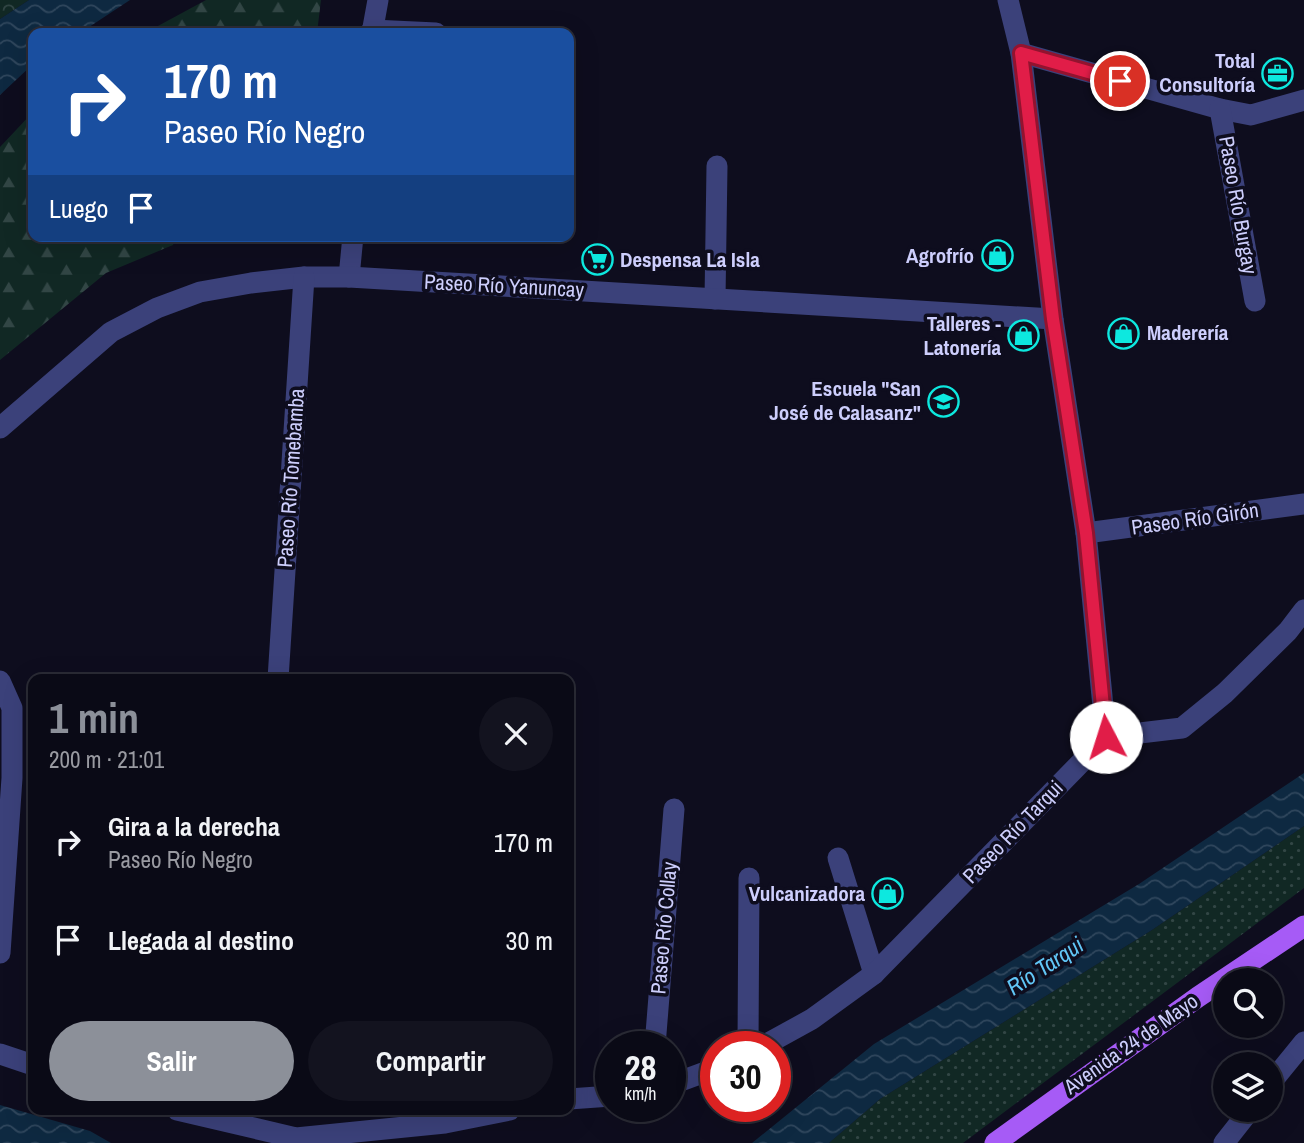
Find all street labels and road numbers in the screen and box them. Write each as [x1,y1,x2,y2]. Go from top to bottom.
street label: Paseo Río Burgay [1212,134,1265,277]
street label: Paseo Río Yanuncay [423,267,585,304]
street label: Paseo Río Tomebamba [270,387,311,569]
street label: Paseo Río Girón [1129,495,1260,542]
street label: Paseo Río Tarqui [956,774,1069,890]
street label: Paseo Río Collay [643,860,684,995]
street label: Avenida 24 de Mayo [1057,986,1204,1101]

